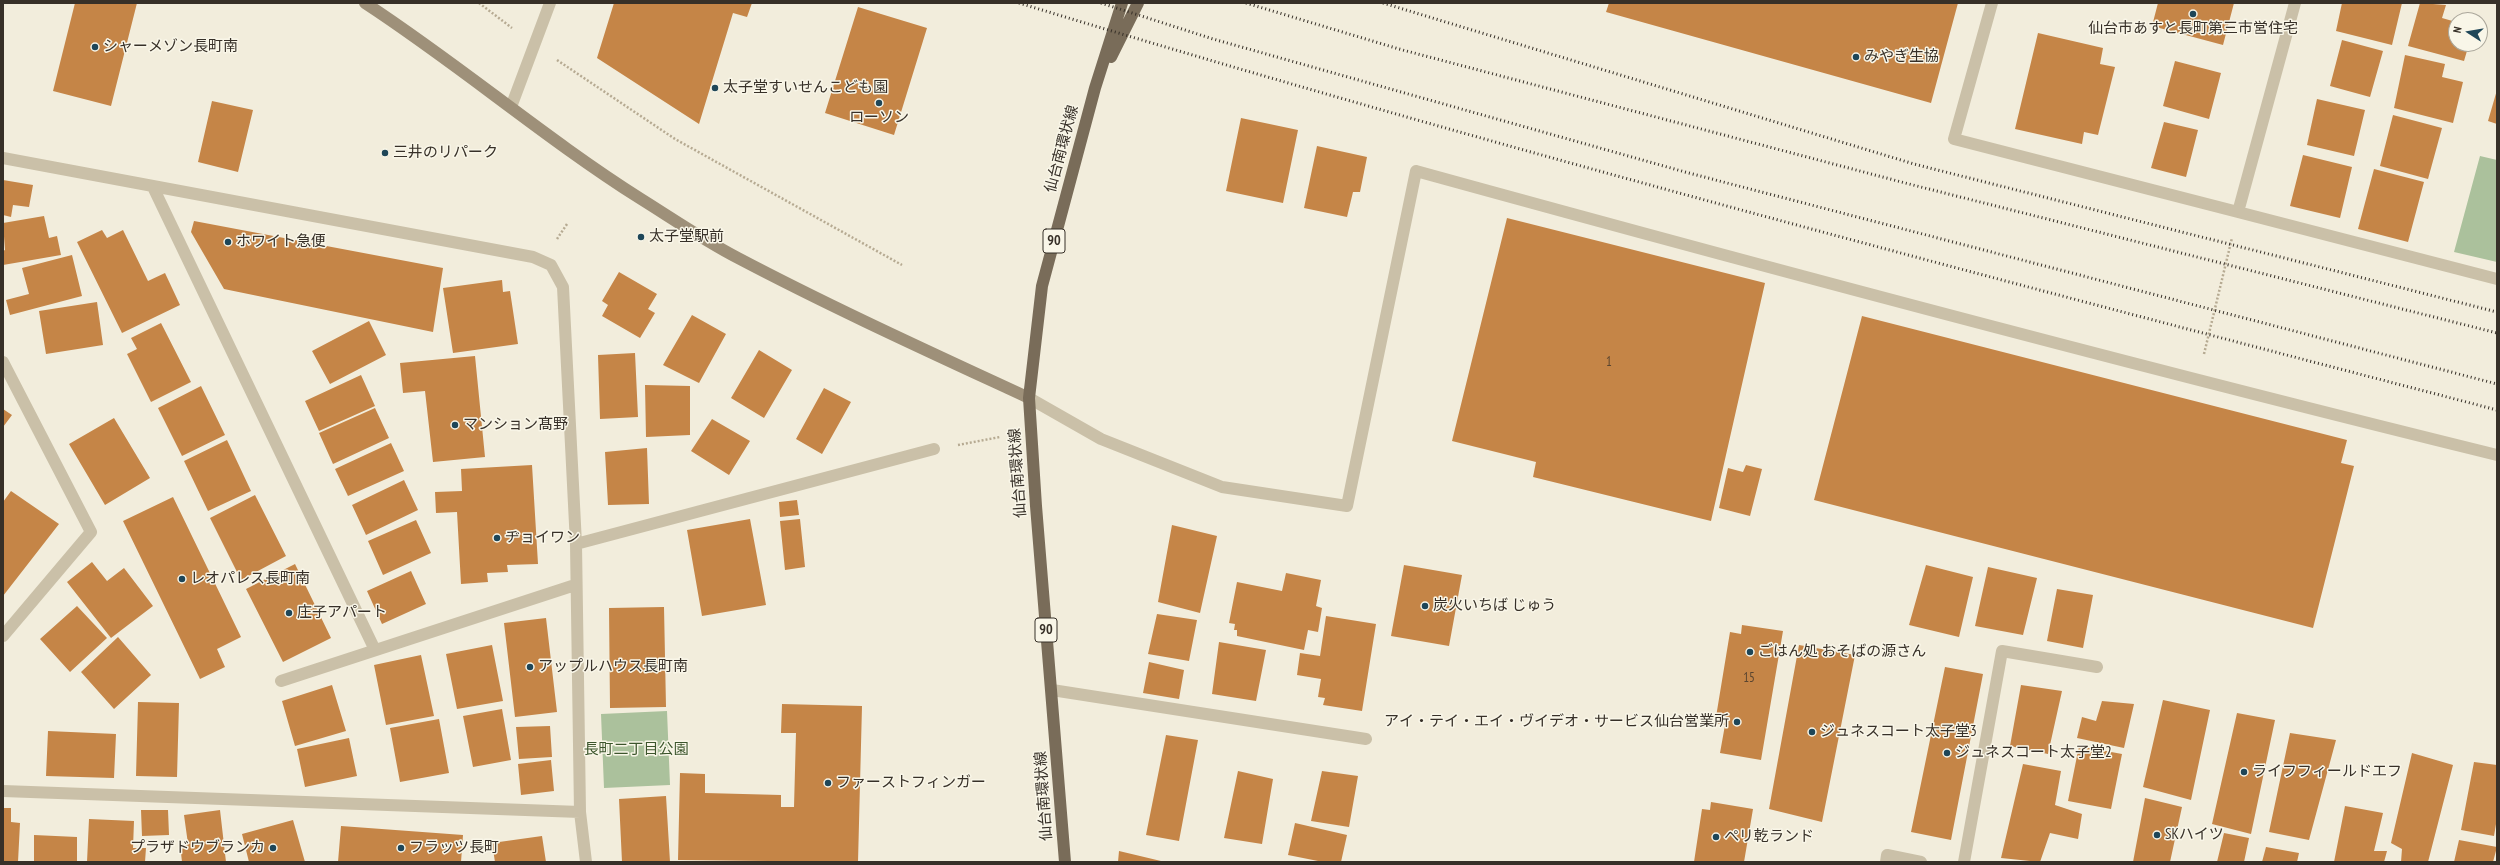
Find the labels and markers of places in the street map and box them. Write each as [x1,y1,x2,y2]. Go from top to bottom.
marker: 仙台市あすと長町第三市営住宅 [2188,9,2198,19]
place label: 仙台市あすと長町第三市営住宅 [2088,20,2298,38]
place label: シャーメゾン長町南 [103,38,238,56]
marker: シャーメゾン長町南 [90,42,100,52]
place label: みやぎ生協 [1864,48,1939,66]
marker: みやぎ生協 [1851,52,1861,62]
place label: 太子堂すいせんこども園 [723,79,888,97]
marker: 太子堂すいせんこども園 [710,83,720,93]
marker: ローソン [874,98,884,108]
place label: ローソン [849,109,909,127]
place label: 三井のリパーク [393,144,498,162]
marker: 三井のリパーク [380,148,390,158]
place label: 太子堂駅前 [649,228,724,246]
marker: 太子堂駅前 [636,232,646,242]
place label: ホワイト急便 [236,233,326,251]
marker: ホワイト急便 [223,237,233,247]
place label: マンション髙野 [463,416,568,434]
marker: マンション髙野 [450,420,460,430]
place label: ヂョイワン [505,529,580,547]
marker: ヂョイワン [492,533,502,543]
place label: レオパレス長町南 [190,570,310,588]
marker: レオパレス長町南 [177,574,187,584]
place label: 炭火いちば じゅう [1433,597,1556,615]
marker: 炭火いちば じゅう [1420,601,1430,611]
place label: 庄子アパート [297,604,387,622]
marker: 庄子アパート [284,608,294,618]
place label: ごはん処 おそばの源さん [1758,643,1926,661]
marker: ごはん処 おそばの源さん [1745,647,1755,657]
place label: アップルハウス長町南 [538,658,688,676]
marker: アップルハウス長町南 [525,662,535,672]
place label: アイ・テイ・エイ・ヴイデオ・サービス仙台営業所 [1384,713,1729,731]
marker: アイ・テイ・エイ・ヴイデオ・サービス仙台営業所 [1732,717,1742,727]
place label: ジュネスコート太子堂3 [1820,723,1977,741]
marker: ジュネスコート太子堂3 [1807,727,1817,737]
place label: ジュネスコート太子堂2 [1955,744,2112,762]
marker: ジュネスコート太子堂2 [1942,748,1952,758]
place label: ライフフィールドエフ [2252,763,2402,781]
marker: ライフフィールドエフ [2239,767,2249,777]
place label: ファーストフィンガー [836,774,986,792]
marker: ファーストフィンガー [823,778,833,788]
place label: SKハイツ [2165,826,2224,844]
place label: ぺリ乾ランド [1724,828,1814,846]
marker: SKハイツ [2152,830,2162,840]
marker: ぺリ乾ランド [1711,832,1721,842]
place label: プラザドウブランカ [130,839,265,857]
place label: フラッツ長町 [409,839,499,857]
marker: プラザドウブランカ [268,843,278,853]
marker: フラッツ長町 [396,843,406,853]

